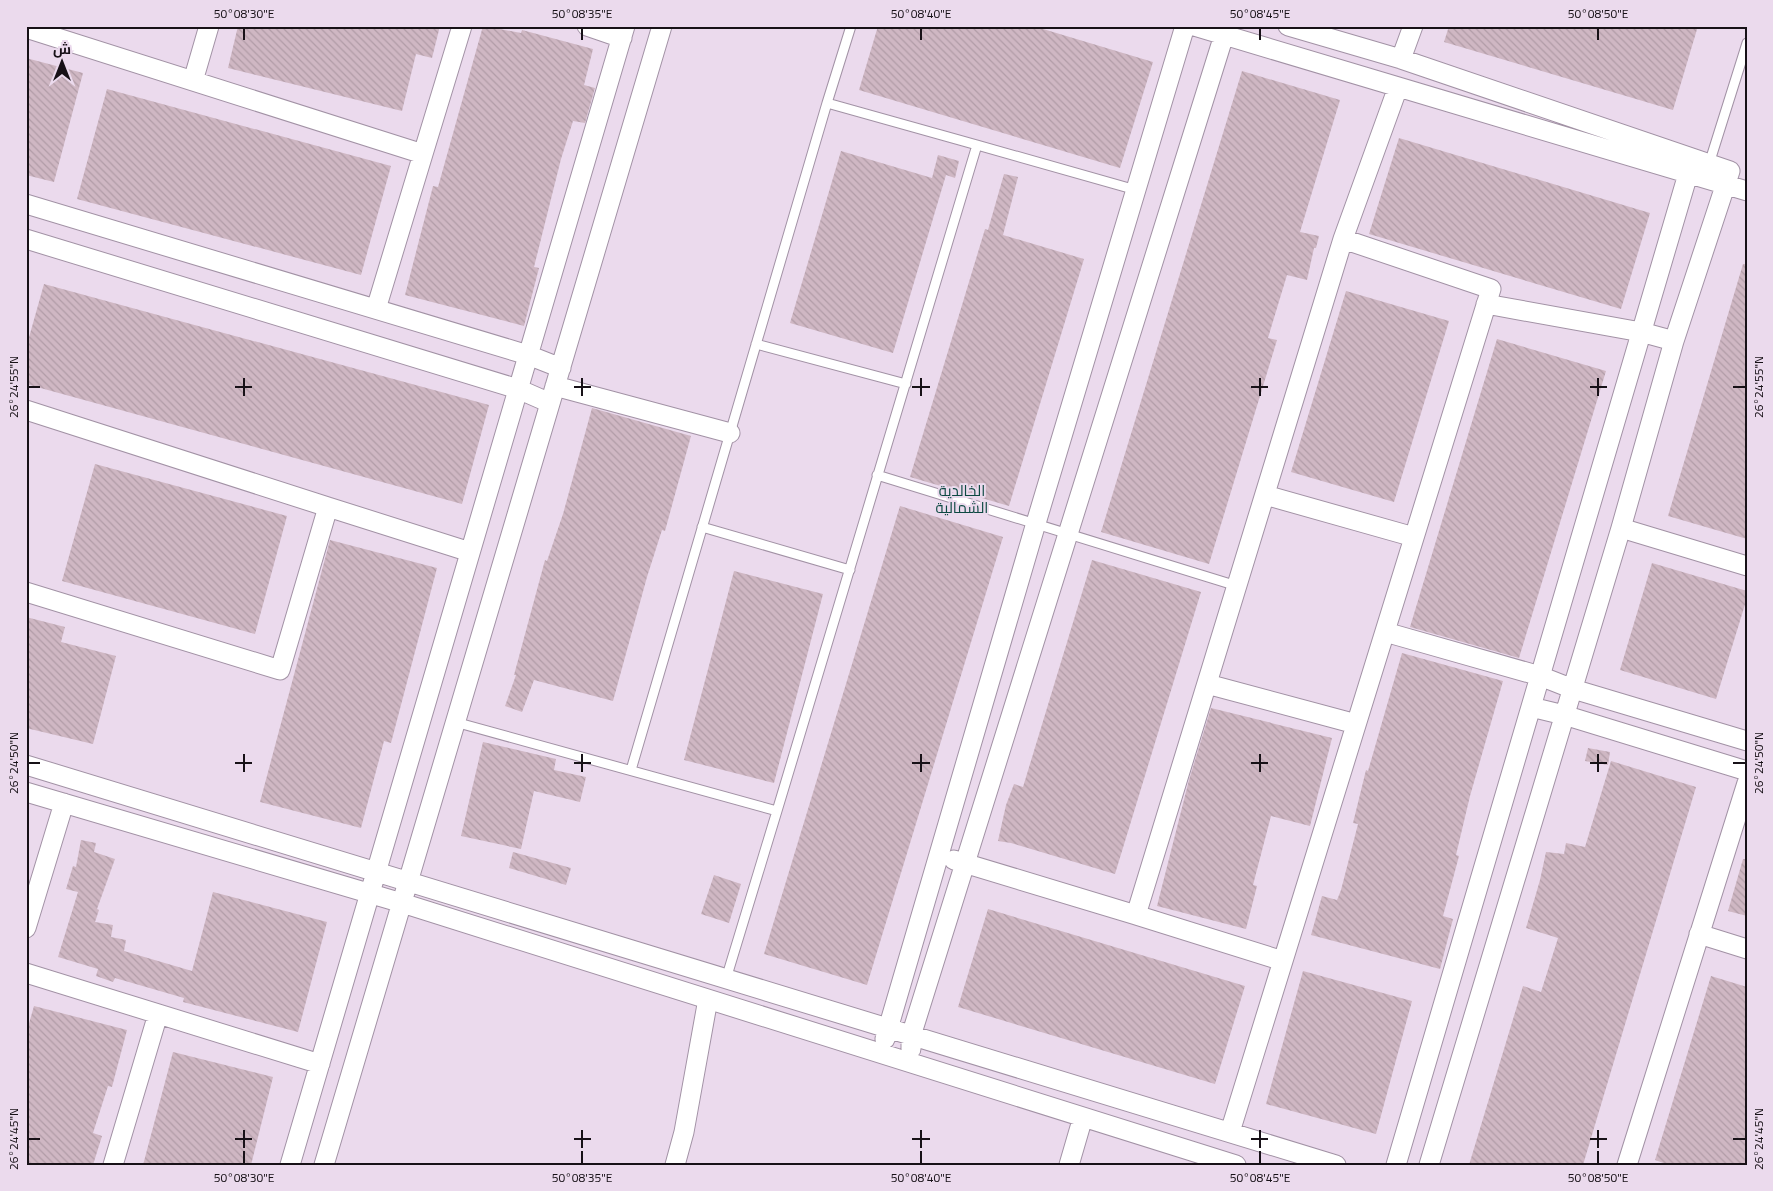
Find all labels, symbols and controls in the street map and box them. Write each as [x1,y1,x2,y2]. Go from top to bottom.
text: 50°08'30"E [214,2,275,25]
text: 50°08'35"E [552,2,613,25]
text: 50°08'40"E [891,2,952,25]
text: 50°08'45"E [1230,2,1291,25]
text: 50°08'50"E [1568,2,1629,25]
text: ش [53,36,71,62]
north arrow [38,38,88,88]
text: 26°24'55"N [2,356,25,418]
text: 26°24'55"N [1747,356,1770,418]
district label: الخالدية الشمالية [936,476,988,522]
text: 26°24'50"N [2,732,25,794]
text: 26°24'50"N [1747,732,1770,794]
text: 26°24'45"N [2,1108,25,1170]
text: 26°24'45"N [1747,1108,1770,1170]
text: 50°08'30"E [214,1166,275,1189]
text: 50°08'35"E [552,1166,613,1189]
text: 50°08'40"E [891,1166,952,1189]
text: 50°08'45"E [1230,1166,1291,1189]
text: 50°08'50"E [1568,1166,1629,1189]

